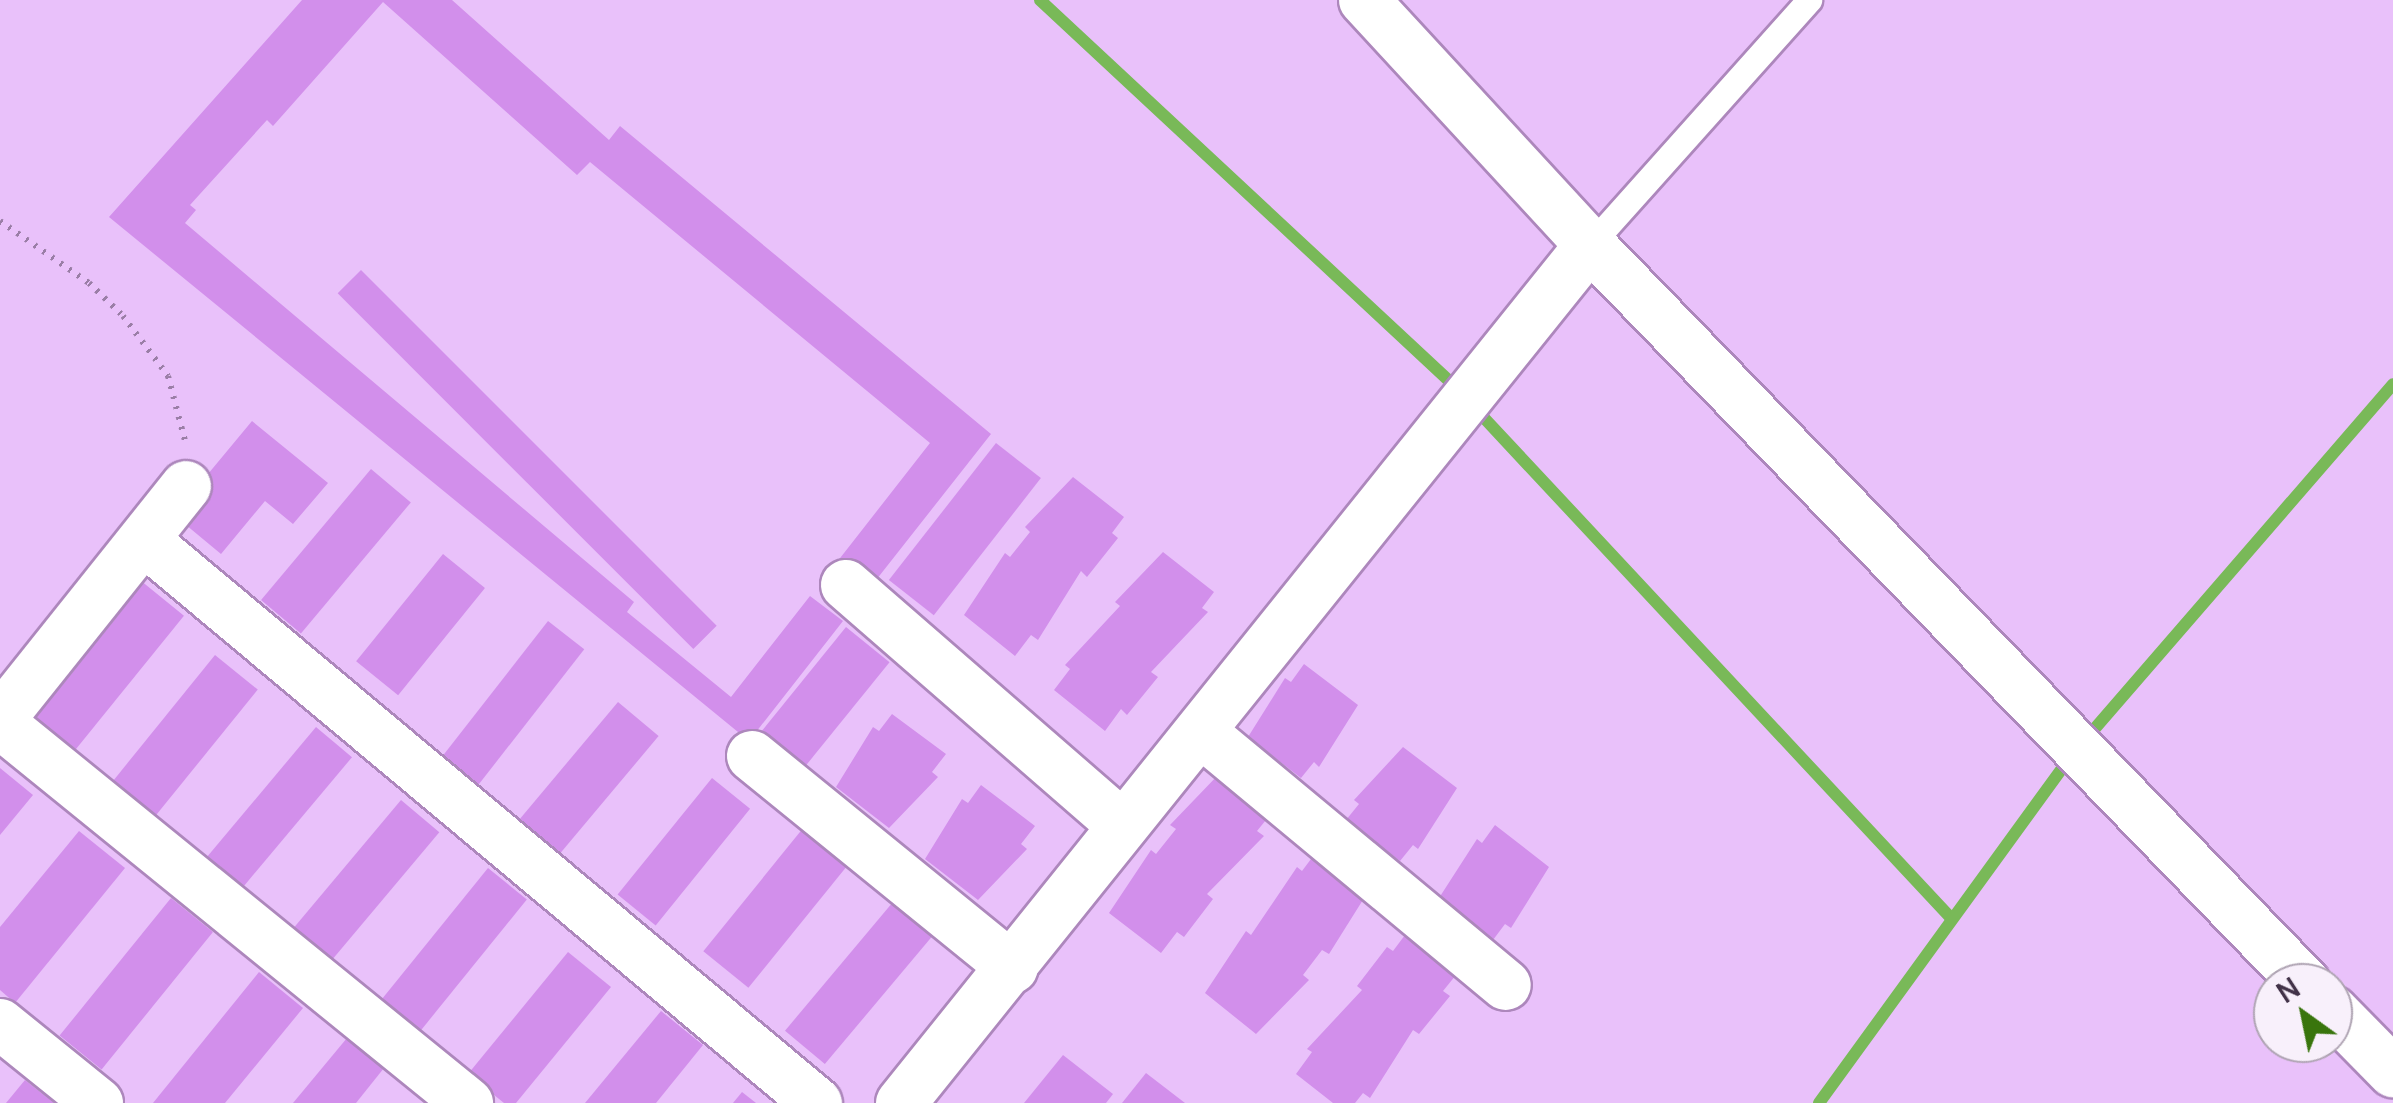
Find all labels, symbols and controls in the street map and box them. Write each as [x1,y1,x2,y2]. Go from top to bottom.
north arrow [2253,963,2353,1063]
text: N [2269,968,2307,1011]

